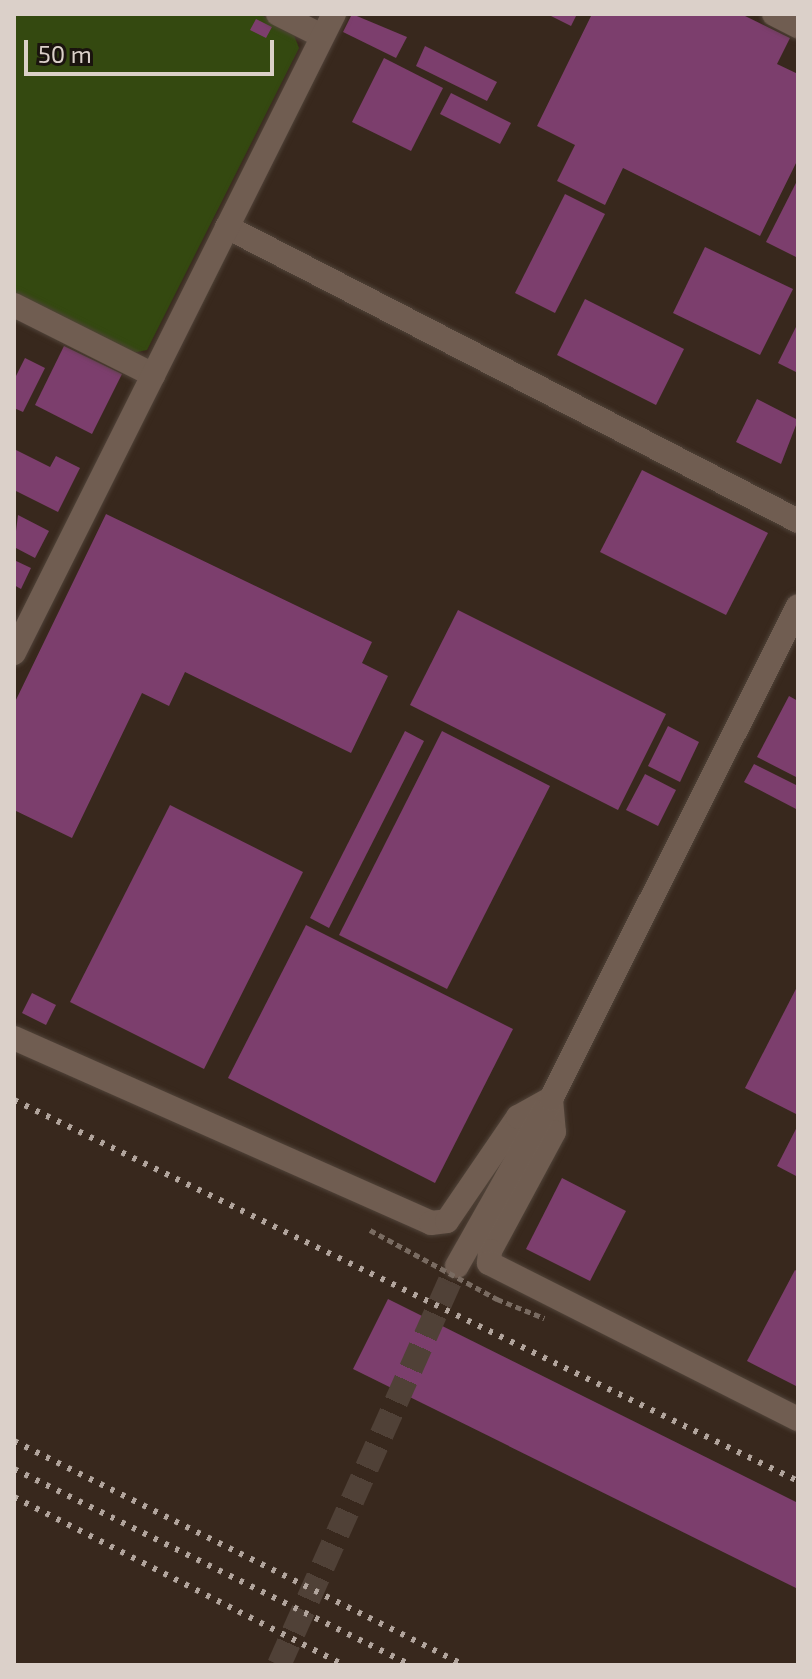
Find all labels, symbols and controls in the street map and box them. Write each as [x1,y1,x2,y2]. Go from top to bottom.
scale bar [28,24,278,74]
text: 50 m [38,39,92,68]

